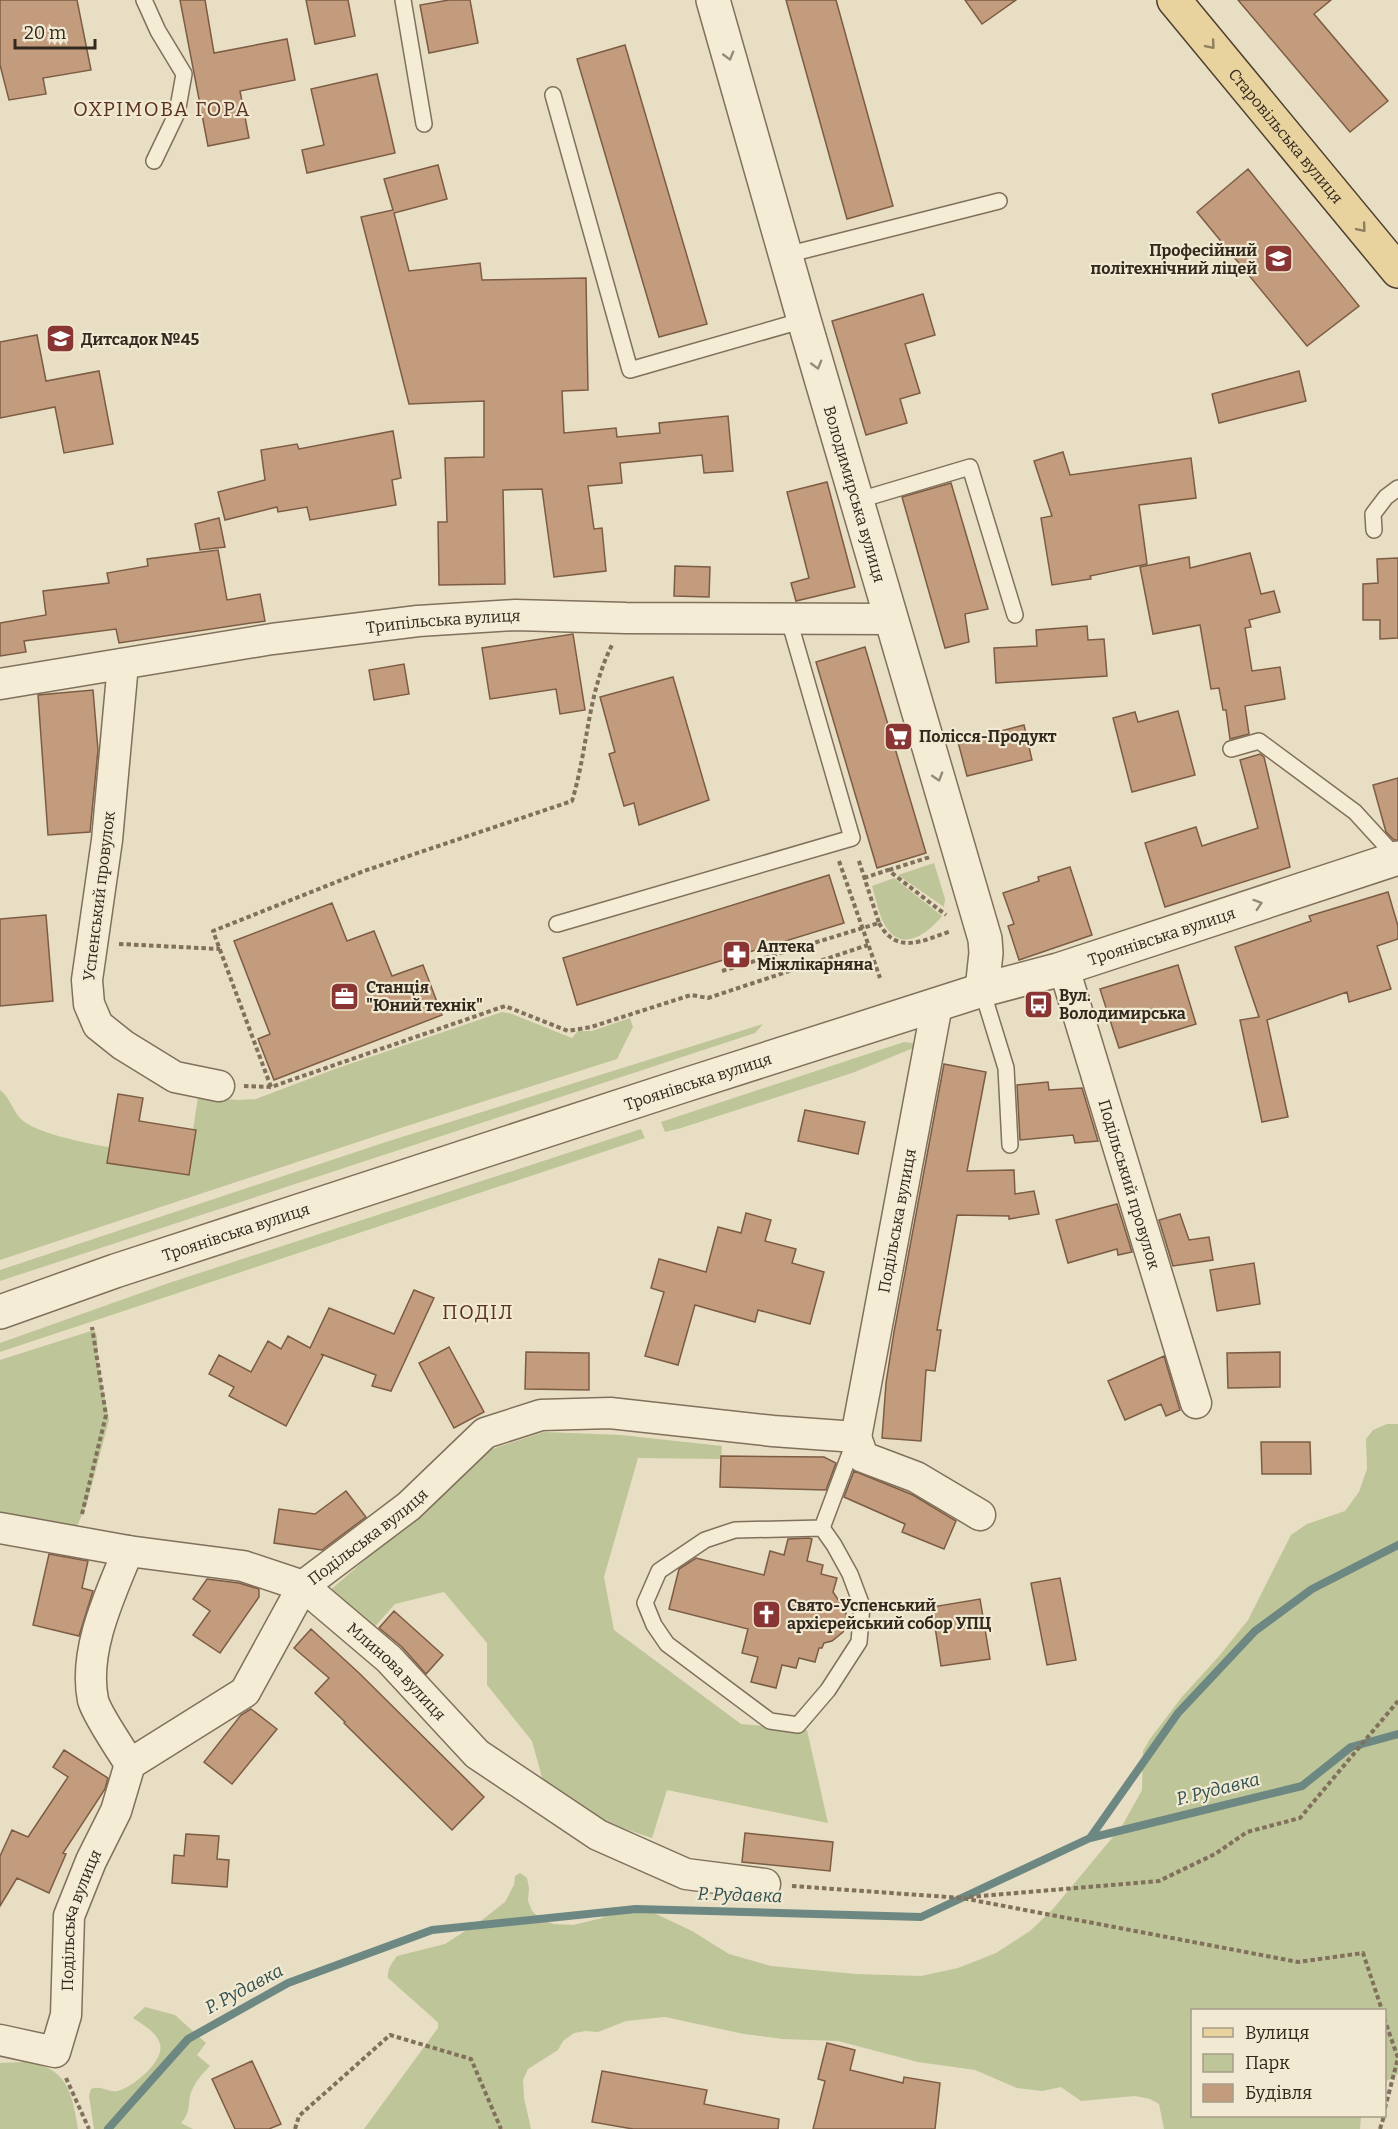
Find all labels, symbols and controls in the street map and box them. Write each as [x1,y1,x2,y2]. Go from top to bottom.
scale bar [15,12,94,50]
text: 20 m [24,22,66,44]
one-way arrow [1204,38,1215,49]
one-way arrow [722,50,734,61]
street label: Старовільська вулиця [1225,64,1347,207]
district label: ОХРІМОВА ГОРА [73,97,251,121]
one-way arrow [1355,221,1366,232]
place label: Професійний політехнічний ліцей [1091,241,1257,278]
school or university icon: Професійний політехнічний ліцей [1262,243,1294,275]
school or university icon: Дитсадок №45 [44,323,76,355]
place label: Дитсадок №45 [81,330,199,349]
one-way arrow [810,359,822,370]
street label: Володимирська вулиця [820,403,890,585]
street label: Трипільська вулиця [365,605,521,637]
supermarket icon: Полісся-Продукт [882,720,914,752]
place label: Полісся-Продукт [919,727,1057,746]
one-way arrow [931,772,943,782]
street label: Успенський провулок [79,809,119,982]
one-way arrow [1252,899,1263,911]
street label: Троянівська вулиця [1085,903,1238,969]
place label: Аптека Міжлікарняна [757,937,873,974]
pharmacy icon: Аптека Міжлікарняна [720,939,752,971]
place label: Станція "Юний технік" [366,978,483,1015]
office icon: Станція "Юний технік" [329,980,361,1012]
place label: Вул. Володимирська [1059,986,1186,1023]
bus stop icon: Вул. Володимирська [1022,988,1054,1020]
street label: Троянівська вулиця [622,1048,774,1114]
street label: Подільський провулок [1095,1097,1165,1272]
street label: Подільська вулиця [874,1147,919,1294]
street label: Троянівська вулиця [160,1199,312,1265]
district label: ПОДІЛ [442,1300,514,1324]
street label: Подільська вулиця [304,1484,431,1589]
place label: Свято-Успенський архієрейський собор УПЦ [787,1596,992,1633]
church icon: Свято-Успенський архієрейський собор УПЦ [750,1598,782,1630]
street label: Млинова вулиця [343,1618,450,1724]
water label: Р. Рудавка [1174,1768,1262,1810]
street label: Подільська вулиця [57,1846,105,1991]
water label: Р. Рудавка [697,1883,783,1907]
water label: Р. Рудавка [201,1959,287,2019]
legend [1191,2009,1386,2117]
text: Вулиця [1245,2022,1309,2044]
text: Парк [1245,2052,1290,2074]
text: Будівля [1245,2082,1312,2104]

